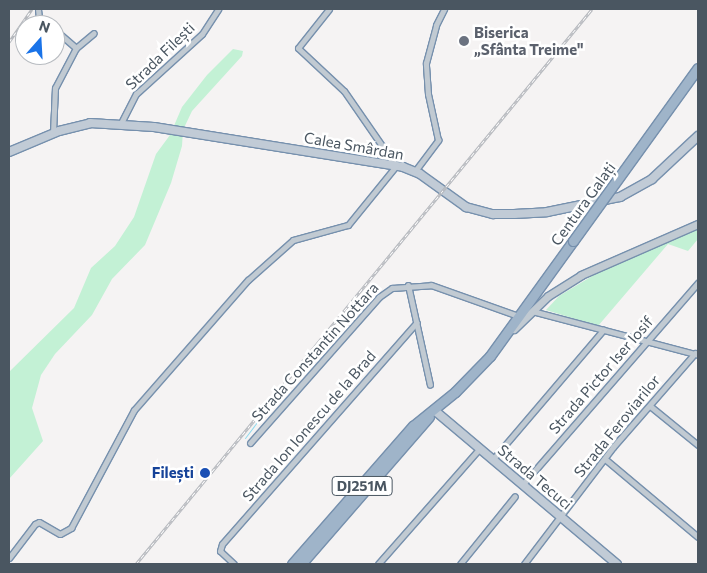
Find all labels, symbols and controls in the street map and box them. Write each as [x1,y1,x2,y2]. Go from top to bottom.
north arrow [15,15,65,65]
text: N [37,17,52,36]
street label: Strada Filești [122,19,198,93]
place label: Biserica „Sfânta Treime" [474,23,584,58]
marker: Biserica „Sfânta Treime" [458,35,470,47]
street label: Calea Smârdan [303,128,405,164]
street label: Centura Galați [547,159,619,249]
street label: Strada Constantin Nottara [248,279,382,425]
street label: Strada Pictor Iser Iosif [545,313,657,437]
street label: Strada Ion Ionescu de la Brad [239,347,379,505]
street label: Strada Feroviarilor [570,371,664,481]
street label: Strada Tecuci [494,441,576,513]
place label: Filești [152,464,194,482]
marker: Filești [198,466,212,480]
road number: DJ251M [331,474,393,498]

